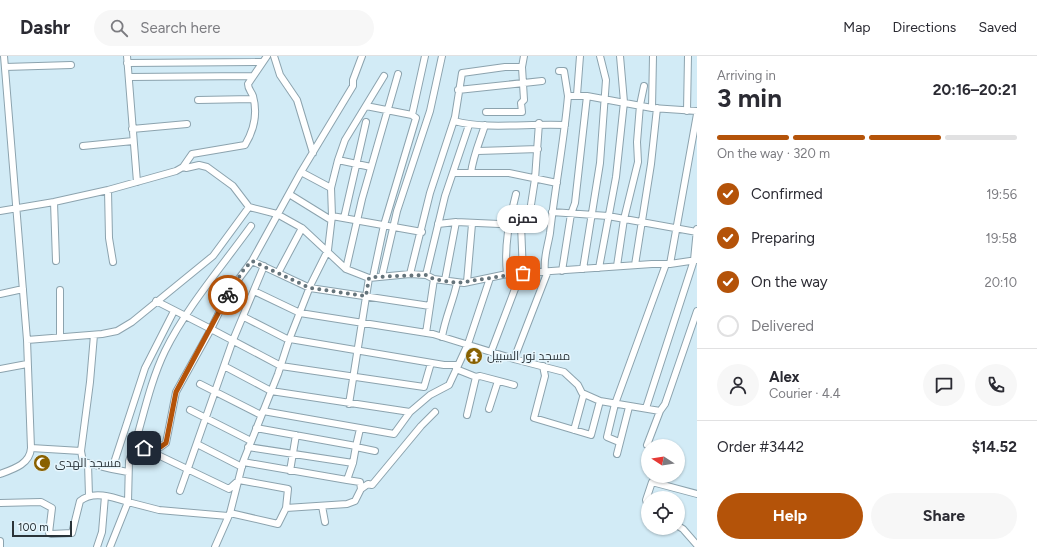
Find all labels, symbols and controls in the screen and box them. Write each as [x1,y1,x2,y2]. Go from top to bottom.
search box [94,10,374,46]
text: Dashr [20,16,70,39]
icon: search [108,17,130,39]
text: Search here [140,19,220,37]
text: Map [843,19,871,36]
text: Directions [893,19,956,36]
text: Saved [978,19,1017,36]
text: Arriving in [717,68,776,83]
text: 20:16–20:21 [933,81,1017,99]
text: 3 min [717,82,782,114]
text: On the way · 320 m [717,146,830,161]
icon: check [717,183,739,205]
text: Confirmed [751,185,823,203]
text: 19:56 [986,187,1017,202]
callout: حمزه [497,205,549,233]
text: حمزه [508,211,538,226]
icon: check [717,227,739,249]
text: Preparing [751,229,815,247]
text: 19:58 [986,231,1017,246]
pin [506,256,540,290]
icon: bag [512,262,534,284]
icon: check [717,271,739,293]
text: On the way [751,273,828,291]
courier [208,275,248,315]
text: 20:10 [984,275,1017,290]
icon: bike [217,284,239,306]
text: Delivered [751,317,814,335]
temple icon: مسجد نور السبيل [464,346,484,366]
place label: مسجد نور السبيل [487,349,570,363]
button: person [717,364,759,406]
button: chat [923,364,965,406]
button: phone [975,364,1017,406]
text: Alex [769,368,799,386]
text: Courier · 4.4 [769,386,841,401]
pin [127,431,161,465]
icon: home [133,437,155,459]
text: Order #3442 [717,438,804,456]
text: $14.52 [972,438,1017,456]
north arrow [641,439,685,483]
map controls [641,439,685,535]
mosque icon: مسجد الهدى [32,453,52,473]
place label: مسجد الهدى [55,456,121,470]
button: locate [641,491,685,535]
button: Help [717,493,863,539]
button: Share [871,493,1017,539]
scale bar [12,519,72,538]
text: 100 m [18,521,49,534]

